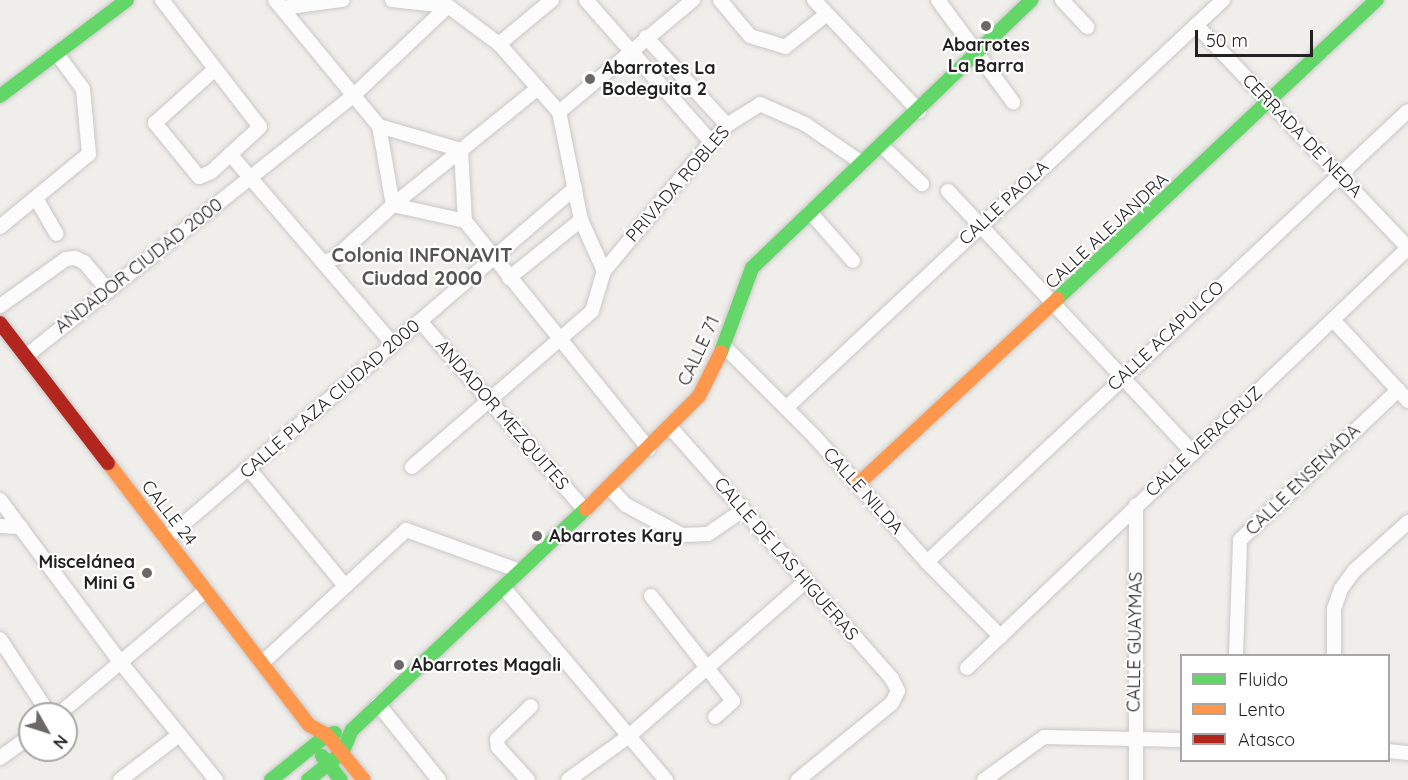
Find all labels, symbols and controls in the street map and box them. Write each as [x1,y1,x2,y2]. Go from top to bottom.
scale bar [1198,18,1316,56]
marker: Abarrotes La Barra [979,19,993,33]
text: 50 m [1206,29,1248,52]
place label: Abarrotes La Barra [942,35,1030,78]
place label: Abarrotes La Bodeguita 2 [602,58,716,100]
street label: CERRADA DE NEDA [1238,70,1366,202]
marker: Abarrotes La Bodeguita 2 [583,72,597,86]
street label: PRIVADA ROBLES [622,121,734,247]
street label: CALLE PAOLA [955,156,1053,250]
street label: CALLE ALEJANDRA [1041,168,1173,294]
street label: ANDADOR CIUDAD 2000 [51,194,227,338]
district label: Colonia INFONAVIT Ciudad 2000 [331,243,513,290]
street label: CALLE ACAPULCO [1103,277,1229,395]
street label: CALLE 71 [673,313,725,389]
street label: CALLE PLAZA CIUDAD 2000 [236,315,424,483]
street label: ANDADOR MEZQUITES [431,335,573,495]
street label: CALLE VERACRUZ [1141,382,1267,502]
street label: CALLE ENSENADA [1241,420,1365,540]
street label: CALLE NILDA [818,443,908,539]
street label: CALLE DE LAS HIGUERAS [709,473,863,645]
street label: CALLE 24 [137,476,201,550]
place label: Abarrotes Kary [549,525,683,547]
marker: Abarrotes Kary [530,529,544,543]
place label: Miscelánea Mini G [38,552,135,594]
marker: Miscelánea Mini G [140,566,154,580]
street label: CALLE GUAYMAS [1123,572,1147,712]
place label: Abarrotes Magali [411,654,561,676]
legend [1180,654,1390,762]
marker: Abarrotes Magali [392,658,406,672]
text: Fluido [1238,668,1288,691]
text: Lento [1238,698,1285,721]
north arrow [18,702,78,762]
text: Atasco [1238,728,1295,751]
text: N [49,731,72,753]

